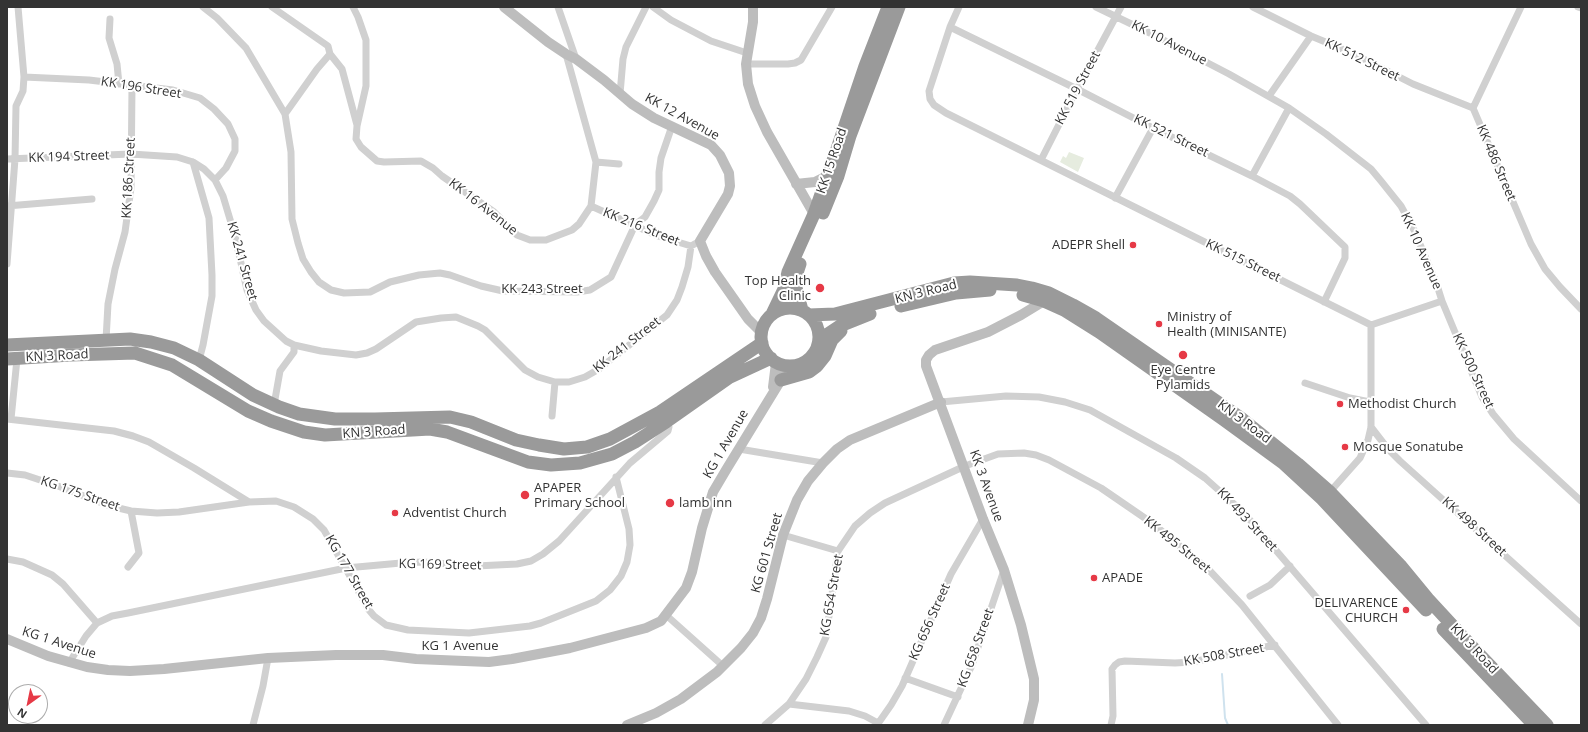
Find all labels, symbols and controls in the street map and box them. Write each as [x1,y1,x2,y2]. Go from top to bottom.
street label: KK 10 Avenue [1129,17,1209,69]
street label: KK 512 Street [1322,35,1402,85]
street label: KK 519 Street [1052,48,1104,128]
street label: KK 196 Street [100,74,182,102]
street label: KK 12 Avenue [642,90,722,144]
street label: KK 521 Street [1131,111,1211,161]
street label: KK 486 Street [1473,123,1519,203]
street label: KK 15 Road [813,126,851,196]
street label: KK 186 Street [119,137,139,219]
street label: KK 194 Street [28,148,110,166]
street label: KK 16 Avenue [446,175,520,239]
street label: KK 216 Street [600,205,682,249]
street label: KK 10 Avenue [1397,210,1445,292]
street label: KK 241 Street [223,220,261,302]
street label: KK 515 Street [1203,236,1283,286]
place label: ADEPR Shell [1052,237,1125,253]
marker: ADEPR Shell [1128,240,1138,250]
place label: Top Health Clinic [745,273,811,304]
street label: KN 3 Road [894,277,958,307]
street label: KK 243 Street [501,281,583,297]
marker: Top Health Clinic [814,282,826,294]
place label: Ministry of Health (MINISANTE) [1167,309,1286,340]
street label: KK 241 Street [590,314,664,376]
marker: Ministry of Health (MINISANTE) [1154,319,1164,329]
street label: KK 500 Street [1449,331,1497,411]
street label: KN 3 Road [25,347,89,365]
marker: Eye Centre Pylamids [1177,349,1189,361]
place label: Eye Centre Pylamids [1150,362,1216,393]
place label: Methodist Church [1348,396,1457,412]
street label: KN 3 Road [1214,397,1274,447]
marker: Methodist Church [1335,399,1345,409]
street label: KG 1 Avenue [700,407,752,481]
street label: KN 3 Road [342,422,406,442]
place label: Mosque Sonatube [1353,439,1463,455]
marker: Mosque Sonatube [1340,442,1350,452]
street label: KK 3 Avenue [966,448,1006,524]
street label: KG 175 Street [38,473,122,515]
place label: APAPER Primary School [534,480,625,511]
street label: KK 493 Street [1214,485,1280,555]
marker: APAPER Primary School [519,489,531,501]
street label: KK 498 Street [1439,494,1509,560]
place label: lamb inn [679,495,732,511]
marker: lamb inn [664,497,676,509]
place label: Adventist Church [403,505,507,521]
marker: Adventist Church [390,508,400,518]
street label: KG 601 Street [748,511,786,595]
street label: KK 495 Street [1141,513,1213,577]
street label: KG 177 Street [322,532,376,612]
street label: KG 654 Street [817,553,847,637]
street label: KG 169 Street [398,556,482,574]
place label: APADE [1102,570,1143,586]
marker: APADE [1089,573,1099,583]
street label: KG 656 Street [906,581,954,663]
place label: DELIVARENCE CHURCH [1315,595,1398,626]
marker: DELIVARENCE CHURCH [1401,605,1411,615]
street label: KG 658 Street [955,606,997,690]
street label: KN 3 Road [1447,621,1501,677]
street label: KG 1 Avenue [20,624,98,662]
street label: KG 1 Avenue [422,638,498,654]
street label: KK 508 Street [1183,640,1265,670]
north arrow [8,684,48,724]
text: N [14,705,30,722]

